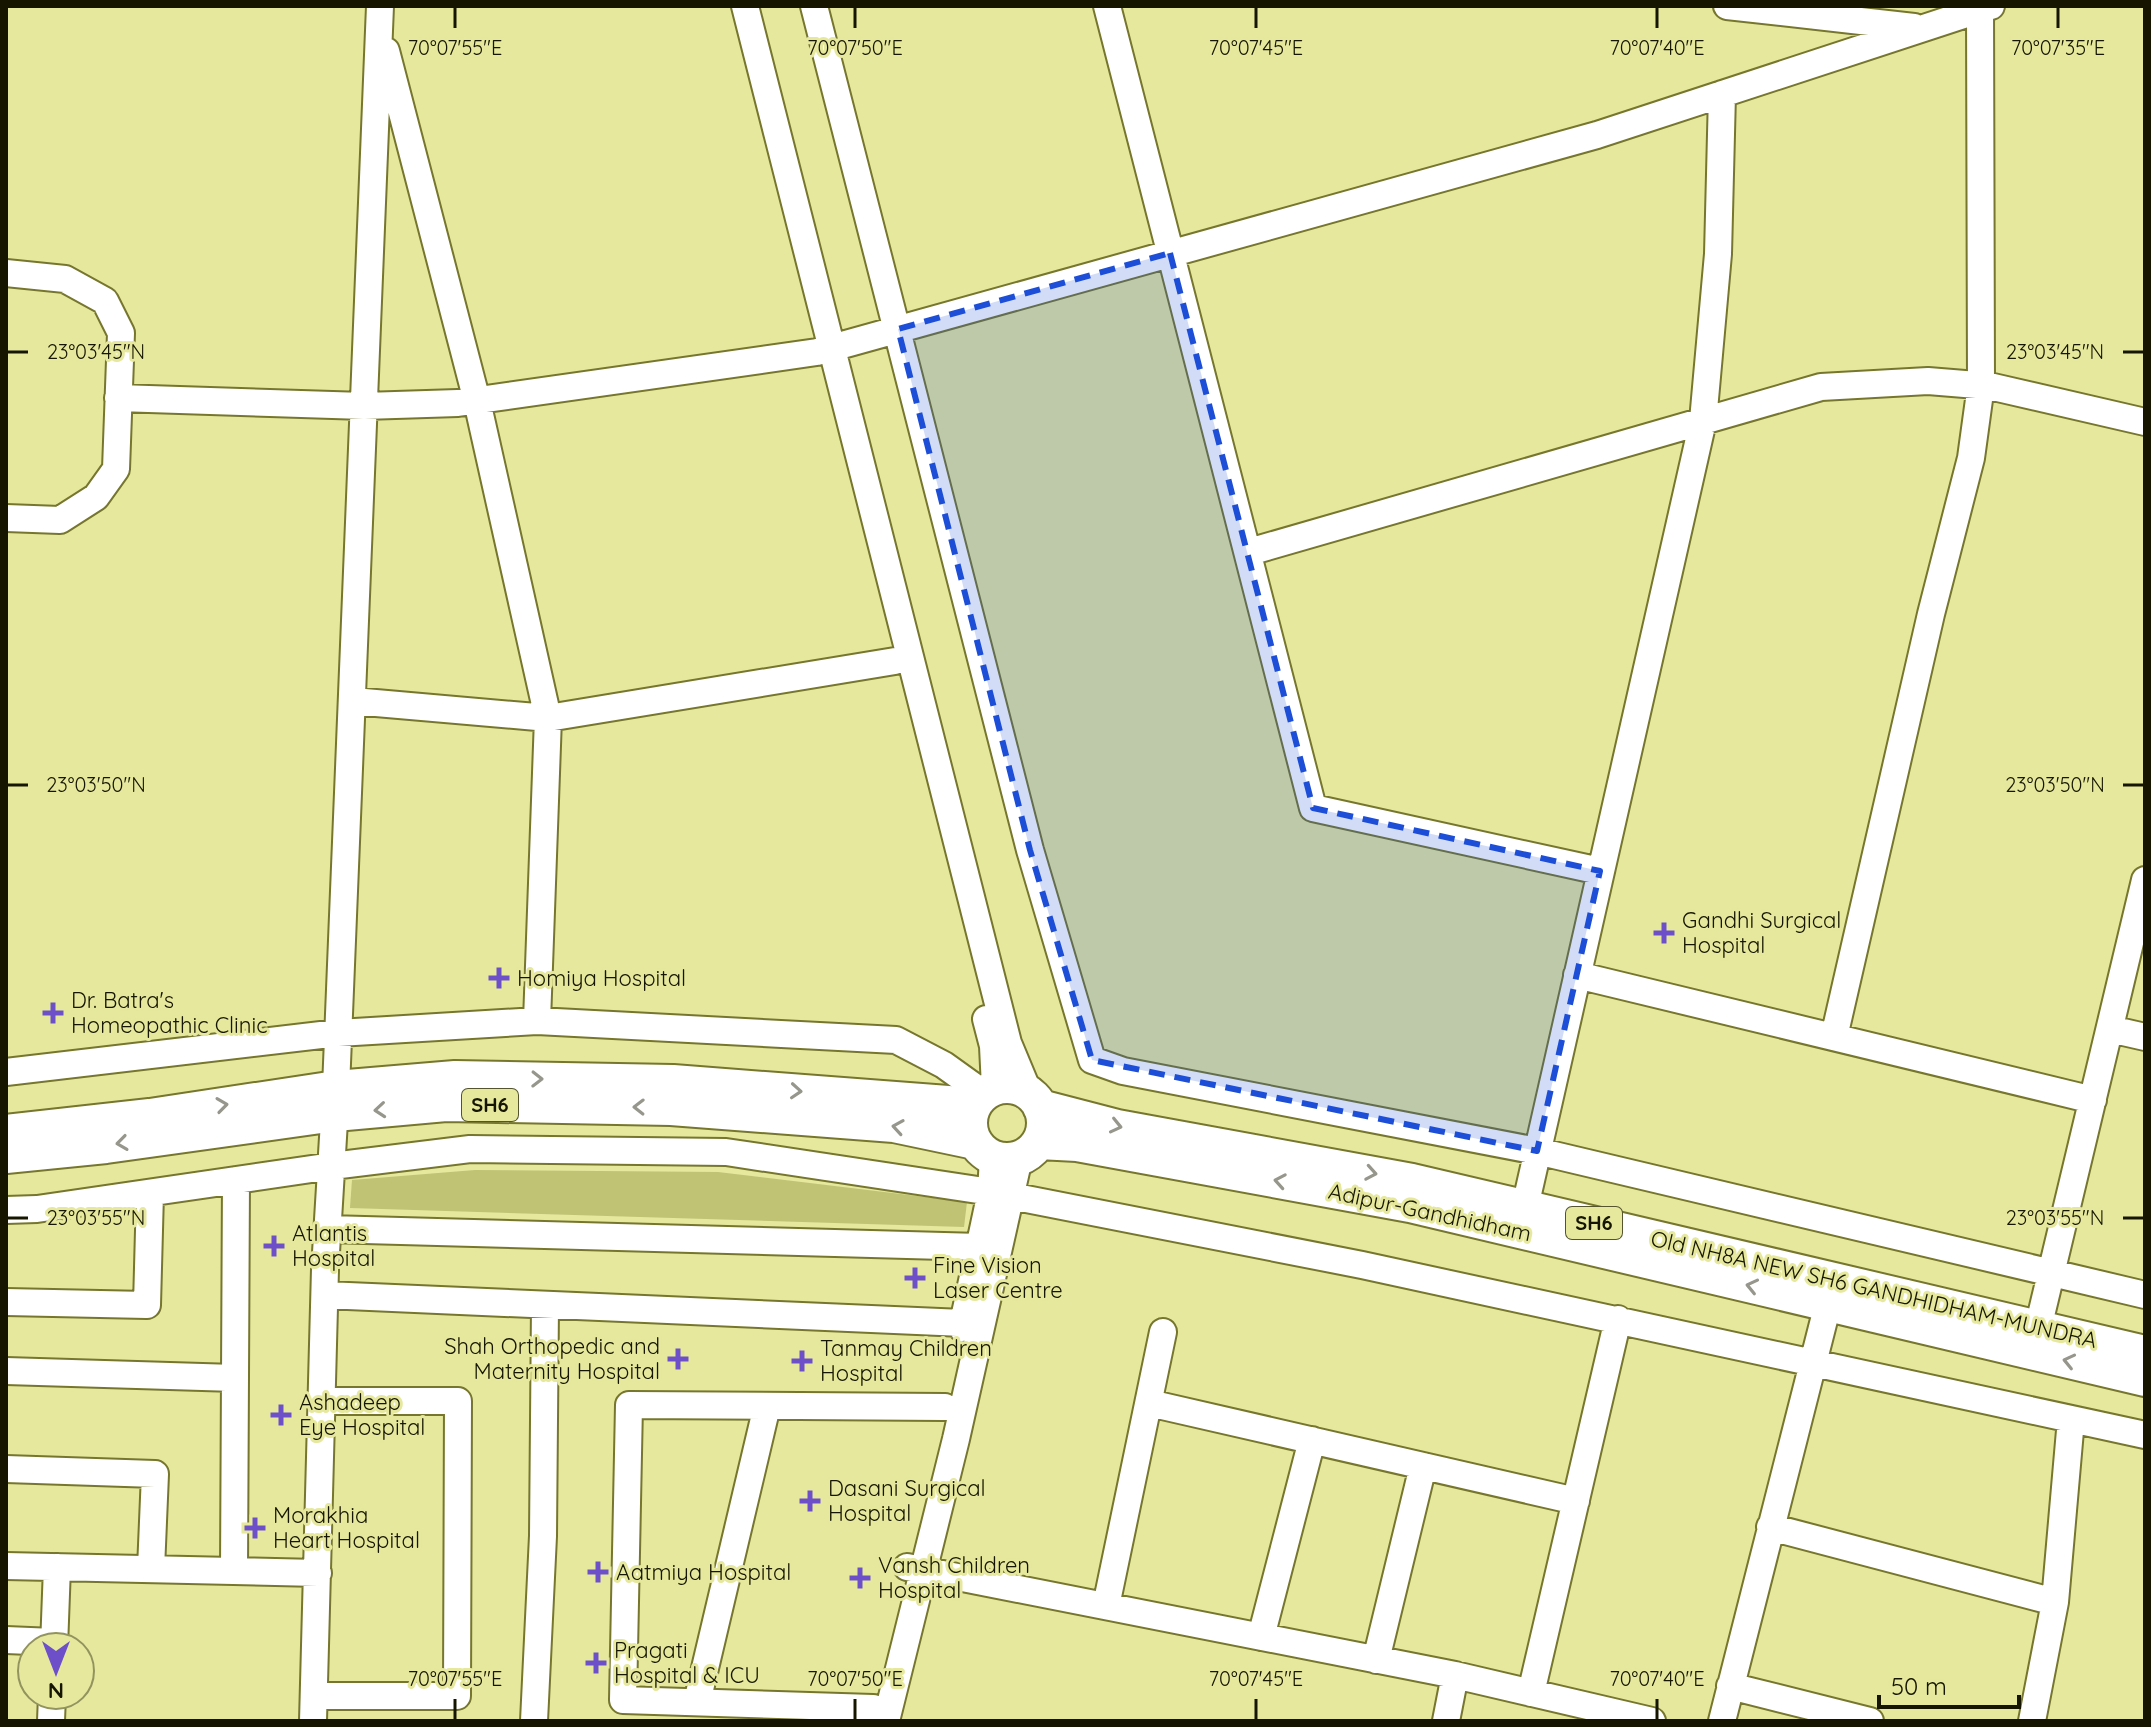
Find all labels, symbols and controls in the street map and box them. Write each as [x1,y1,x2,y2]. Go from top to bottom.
text: 70°07'55"E [408,35,502,60]
text: 70°07'50"E [807,35,903,60]
text: 70°07'45"E [1209,35,1303,60]
text: 70°07'40"E [1609,35,1705,60]
text: 70°07'35"E [2011,35,2105,60]
text: 23°03'45"N [47,339,145,364]
text: 23°03'45"N [2006,339,2104,364]
text: 23°03'50"N [46,772,146,797]
text: 23°03'50"N [2005,772,2105,797]
place label: Gandhi Surgical Hospital [1682,906,1841,959]
marker: Gandhi Surgical Hospital [1653,922,1675,944]
place label: Homiya Hospital [517,964,686,992]
marker: Homiya Hospital [488,967,510,989]
place label: Dr. Batra's Homeopathic Clinic [71,986,268,1039]
marker: Dr. Batra's Homeopathic Clinic [42,1002,64,1024]
one-way arrow [531,1071,544,1088]
one-way arrow [790,1082,803,1099]
road number: SH6 [462,1089,518,1121]
one-way arrow [215,1097,229,1114]
one-way arrow [632,1098,645,1116]
one-way arrow [373,1101,386,1118]
one-way arrow [1108,1117,1122,1134]
one-way arrow [892,1119,905,1136]
one-way arrow [115,1135,128,1152]
one-way arrow [1365,1164,1378,1181]
one-way arrow [1273,1173,1287,1190]
street label: Adipur-Gandhidham [1326,1177,1534,1247]
text: 23°03'55"N [47,1205,145,1230]
text: 23°03'55"N [2006,1205,2104,1230]
road number: SH6 [1566,1207,1622,1239]
place label: Atlantis Hospital [292,1219,375,1272]
street label: Old NH8A NEW SH6 GANDHIDHAM-MUNDRA [1648,1224,2100,1354]
marker: Atlantis Hospital [263,1235,285,1257]
place label: Fine Vision Laser Centre [933,1251,1063,1304]
marker: Fine Vision Laser Centre [904,1267,926,1289]
one-way arrow [1746,1278,1759,1295]
place label: Shah Orthopedic and Maternity Hospital [444,1332,660,1385]
place label: Tanmay Children Hospital [820,1334,992,1387]
marker: Shah Orthopedic and Maternity Hospital [667,1348,689,1370]
marker: Tanmay Children Hospital [791,1350,813,1372]
one-way arrow [2063,1353,2076,1370]
place label: Ashadeep Eye Hospital [299,1388,425,1441]
marker: Ashadeep Eye Hospital [270,1404,292,1426]
place label: Dasani Surgical Hospital [828,1474,986,1527]
marker: Dasani Surgical Hospital [799,1490,821,1512]
place label: Morakhia Heart Hospital [273,1501,420,1554]
marker: Morakhia Heart Hospital [244,1517,266,1539]
place label: Vansh Children Hospital [878,1551,1030,1604]
place label: Aatmiya Hospital [616,1558,791,1586]
marker: Aatmiya Hospital [587,1561,609,1583]
marker: Vansh Children Hospital [849,1567,871,1589]
north arrow [16,1631,96,1711]
place label: Pragati Hospital & ICU [614,1636,760,1689]
marker: Pragati Hospital & ICU [585,1652,607,1674]
scale bar [1879,1659,2019,1709]
text: 70°07'55"E [408,1666,502,1691]
text: 70°07'50"E [807,1666,903,1691]
text: 70°07'45"E [1209,1666,1303,1691]
text: 70°07'40"E [1609,1666,1705,1691]
text: 50 m [1891,1671,1947,1701]
text: N [48,1677,64,1705]

